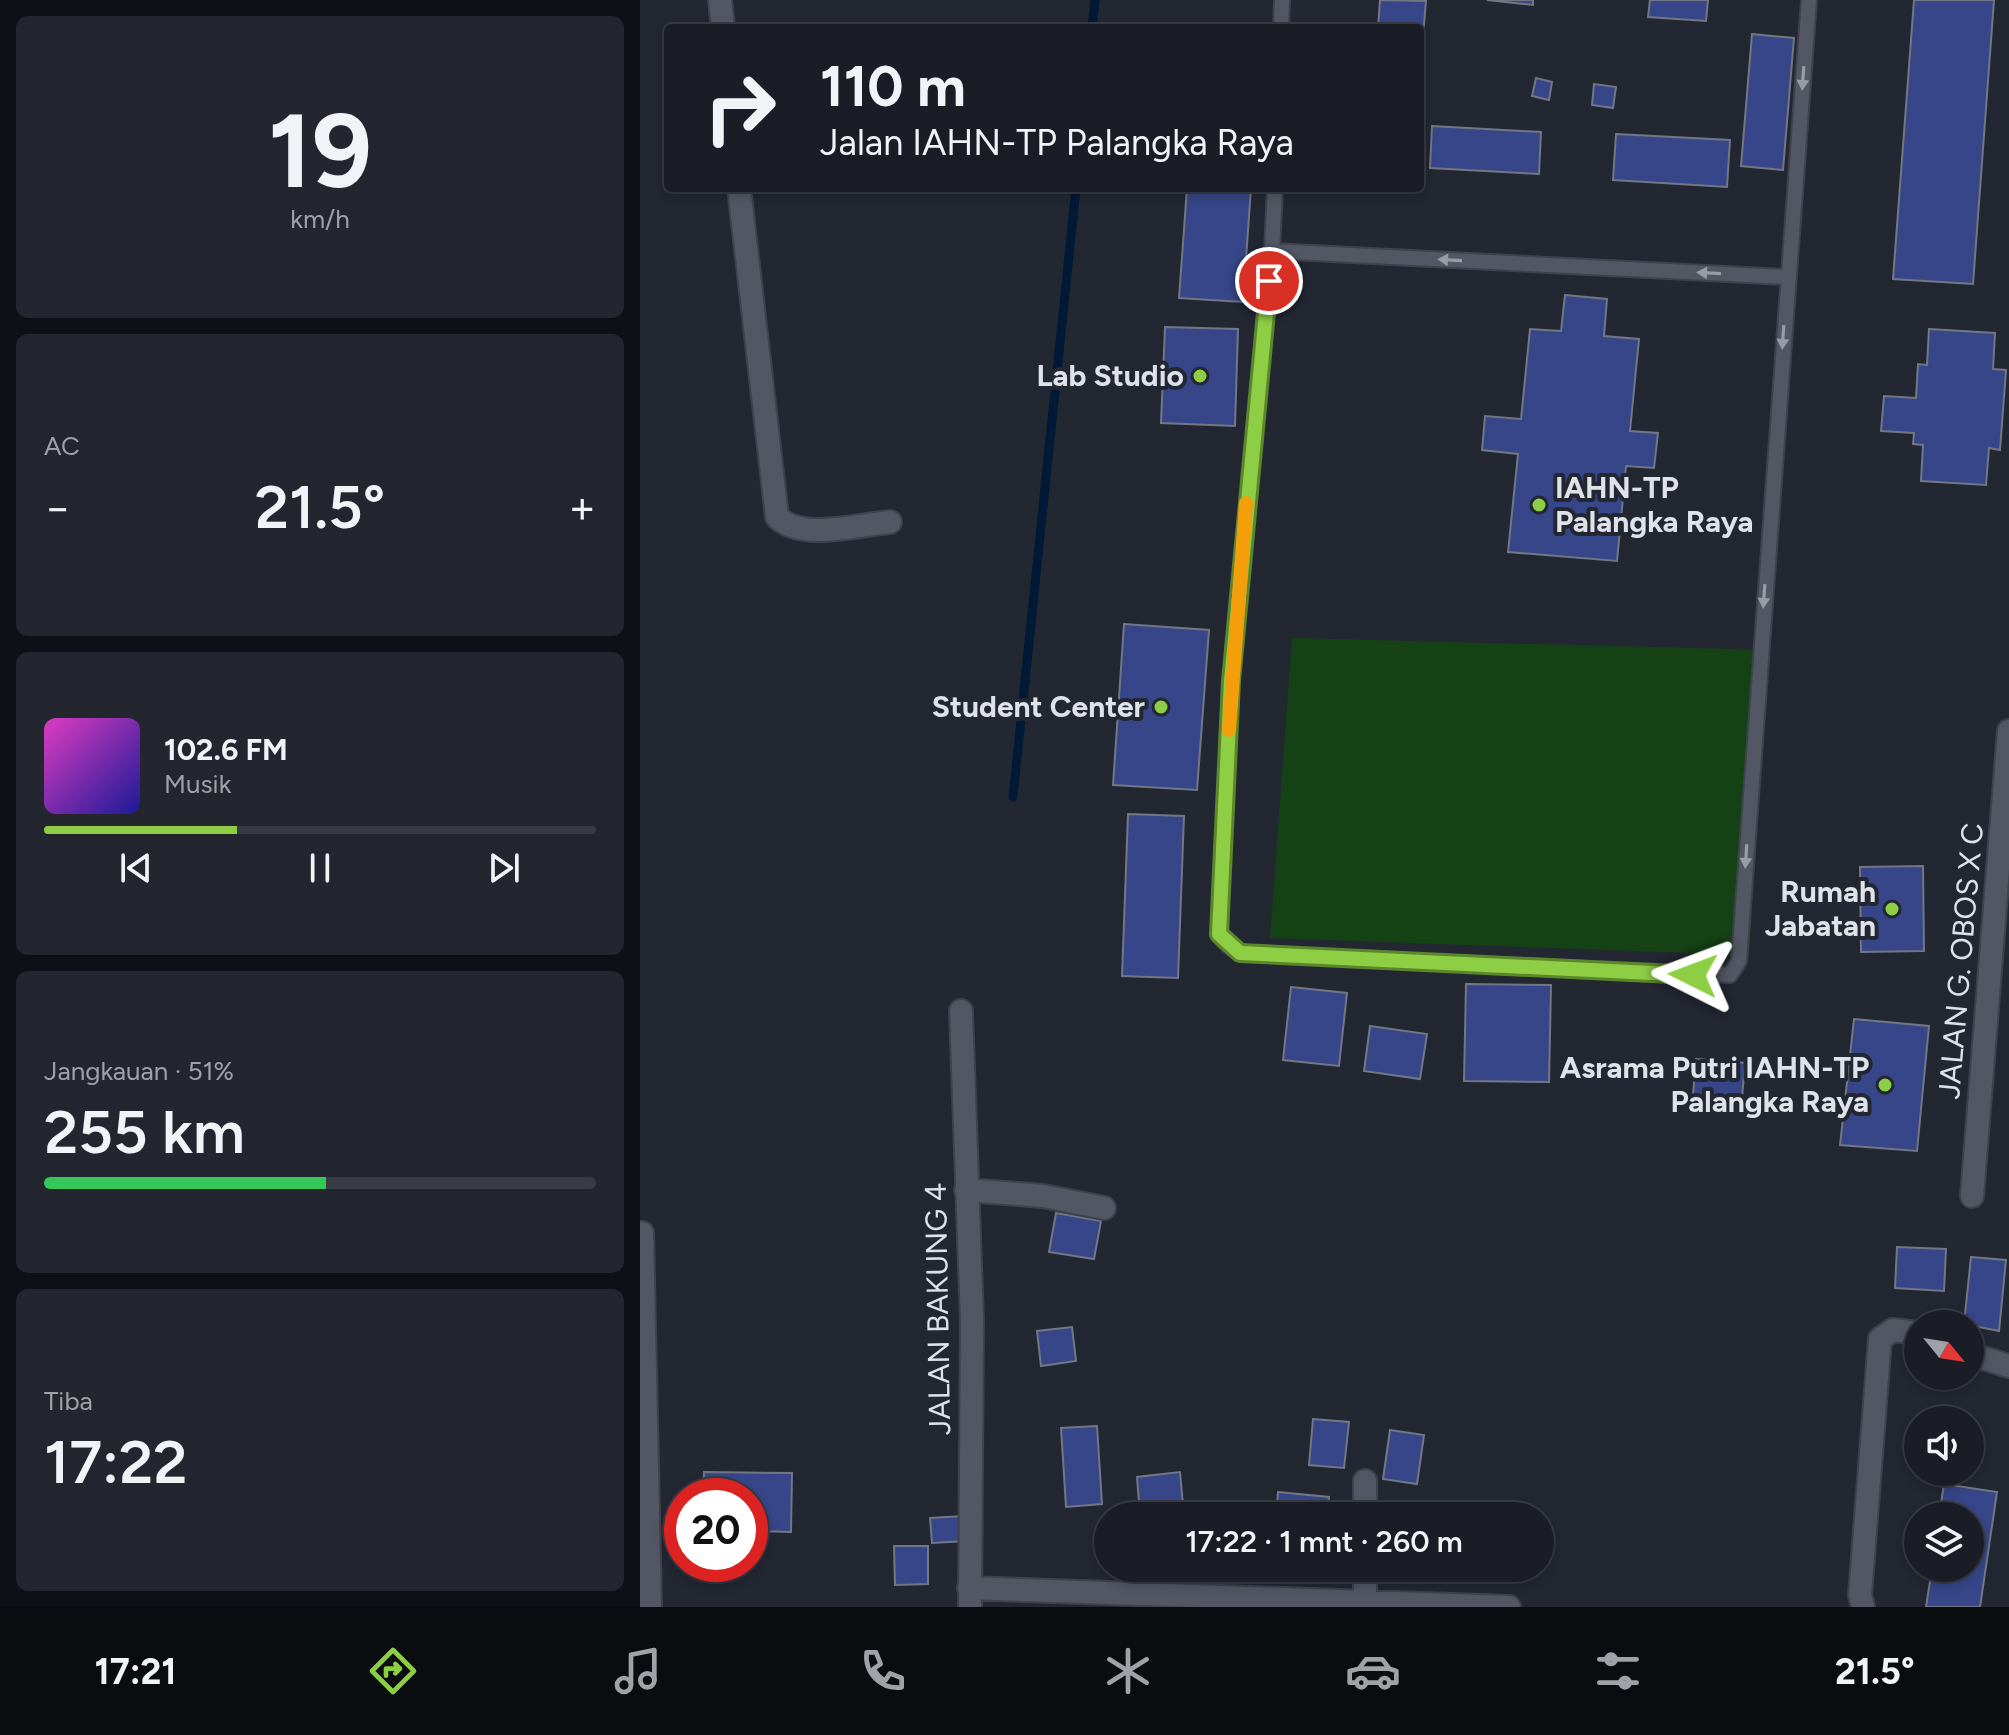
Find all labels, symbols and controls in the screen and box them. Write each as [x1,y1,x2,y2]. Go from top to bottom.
text: 110 m [820,53,966,120]
icon: right [688,56,792,160]
one-way arrow [1796,66,1809,91]
text: 19 [268,88,372,213]
text: Jalan IAHN-TP Palangka Raya [820,121,1294,164]
text: km/h [290,203,350,235]
pin [1235,247,1303,315]
one-way arrow [1437,253,1462,266]
icon: arrive [1247,259,1291,303]
one-way arrow [1696,267,1721,280]
one-way arrow [1776,325,1789,350]
place label: Lab Studio [1036,357,1184,394]
marker: Lab Studio [1191,367,1209,385]
text: AC [44,430,80,462]
place label: IAHN-TP Palangka Raya [1555,469,1753,540]
text: 21.5° [255,471,385,543]
text: − [44,481,71,534]
text: + [569,481,596,534]
marker: IAHN-TP Palangka Raya [1530,496,1548,514]
one-way arrow [1757,584,1770,609]
place label: Student Center [932,688,1145,725]
marker: Student Center [1152,698,1170,716]
text: 102.6 FM [164,731,288,768]
text: Musik [164,768,231,800]
street label: JALAN G. OBOS X C [1930,821,1991,1101]
one-way arrow [1740,844,1753,869]
icon: previous [114,846,158,890]
icon: pause [298,846,342,890]
icon: next [482,846,526,890]
place label: Rumah Jabatan [1765,873,1876,944]
marker: Rumah Jabatan [1883,900,1901,918]
position arrow [1651,933,1735,1017]
place label: Asrama Putri IAHN-TP Palangka Raya [1560,1049,1869,1120]
text: Jangkauan · 51% [44,1055,234,1087]
marker: Asrama Putri IAHN-TP Palangka Raya [1876,1076,1894,1094]
text: 255 km [44,1096,245,1168]
street label: JALAN BAKUNG 4 [917,1182,958,1436]
north arrow [1904,1310,1984,1390]
map controls [1904,1310,1984,1582]
text: Tiba [44,1385,93,1417]
button: sound [1904,1406,1984,1486]
text: 17:22 [44,1426,187,1498]
speed limit sign: 20 [664,1478,768,1582]
button: layers [1904,1502,1984,1582]
text: 17:22 · 1 mnt · 260 m [1185,1523,1463,1560]
icon: directions [365,1643,421,1699]
icon: music [610,1643,666,1699]
icon: phone [855,1643,911,1699]
icon: climate [1100,1643,1156,1699]
icon: car [1345,1643,1401,1699]
icon: filters [1590,1643,1646,1699]
text: 17:21 [94,1650,177,1693]
text: 21.5° [1835,1650,1915,1693]

